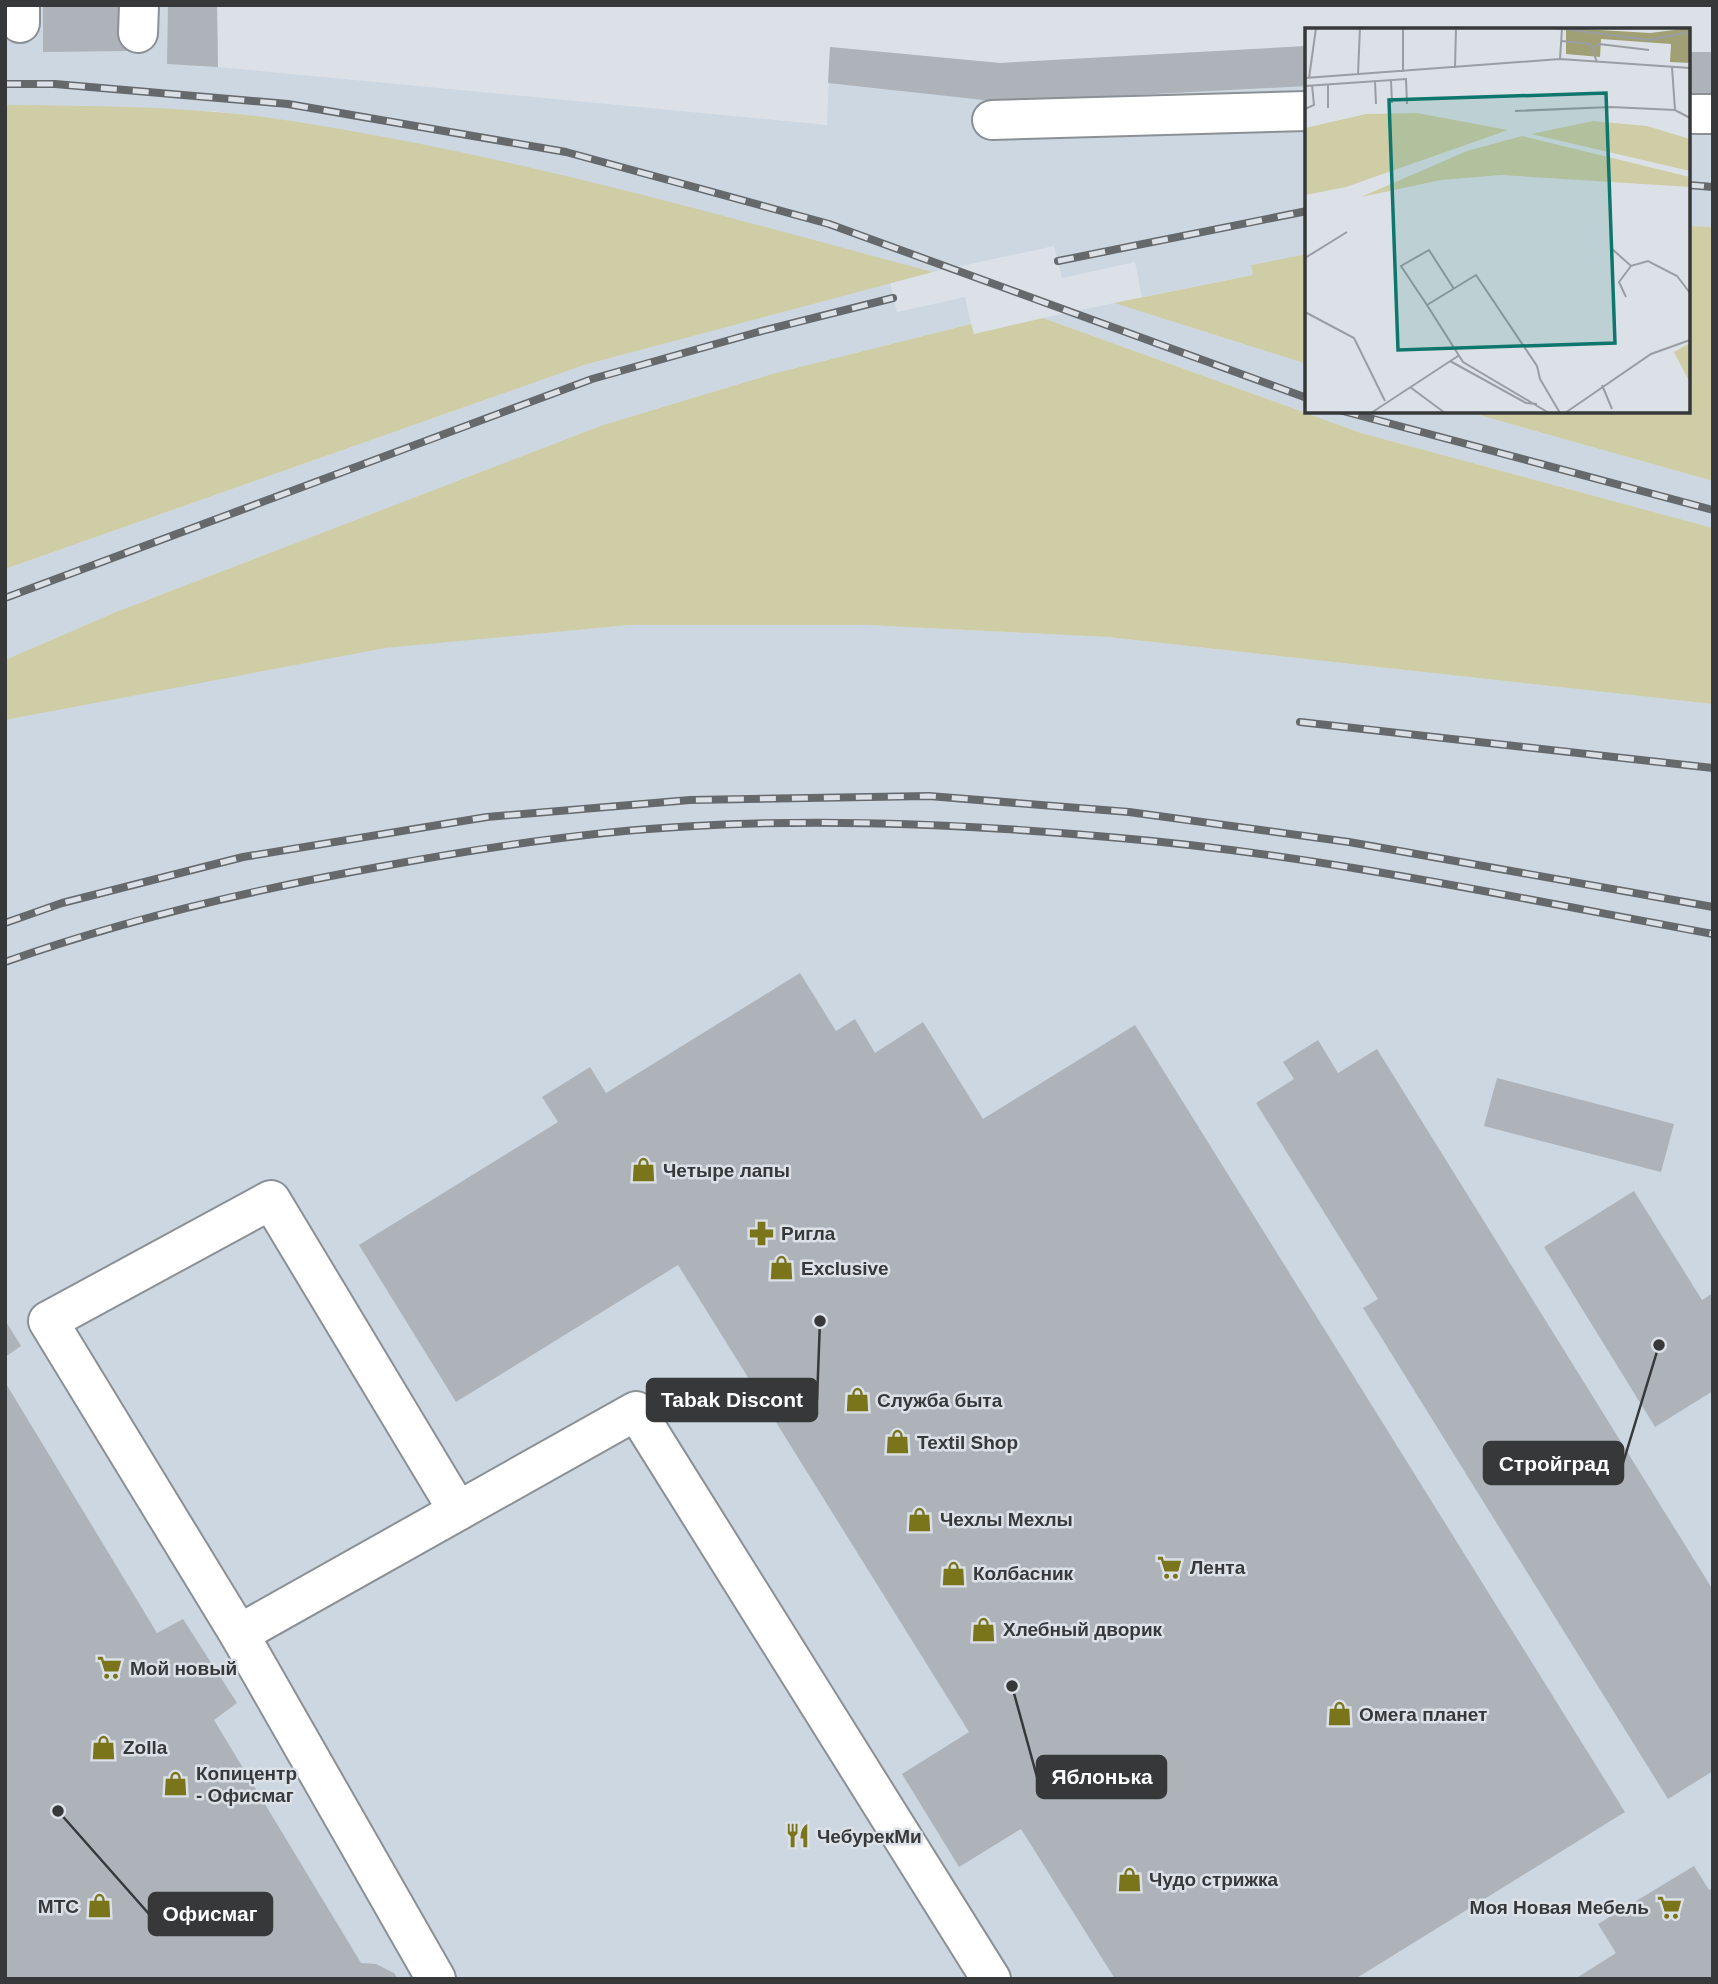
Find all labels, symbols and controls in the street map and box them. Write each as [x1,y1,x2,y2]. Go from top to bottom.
inset map [1305,28,1690,413]
shop icon: Четыре лапы [629,1156,657,1184]
place label: Четыре лапы [663,1160,790,1181]
pharmacy icon: Ригла [747,1219,775,1247]
place label: Ригла [781,1223,836,1244]
shop icon: Exclusive [767,1254,795,1282]
place label: Exclusive [801,1258,889,1279]
callout: Tabak Discont [647,1379,817,1421]
shop icon: Служба быта [843,1386,871,1414]
text: Tabak Discont [661,1388,803,1411]
place label: Служба быта [877,1390,1003,1411]
shop icon: Textil Shop [883,1428,911,1456]
place label: Textil Shop [917,1432,1018,1453]
callout: Стройград [1484,1442,1623,1484]
text: Стройград [1499,1452,1609,1475]
shop icon: Чехлы Мехлы [906,1505,934,1533]
place label: Чехлы Мехлы [940,1509,1073,1530]
supermarket icon: Лента [1156,1553,1184,1581]
place label: Лента [1190,1557,1246,1578]
shop icon: Колбасник [939,1559,967,1587]
place label: Колбасник [973,1563,1074,1584]
shop icon: Хлебный дворик [969,1615,997,1643]
place label: Хлебный дворик [1003,1619,1163,1640]
supermarket icon: Мой новый [96,1654,124,1682]
place label: Мой новый [130,1658,237,1679]
shop icon: Омега планет [1325,1700,1353,1728]
place label: Омега планет [1359,1704,1487,1725]
shop icon: Zolla [89,1733,117,1761]
place label: Zolla [123,1737,168,1758]
callout: Яблонька [1037,1756,1166,1798]
place label: Копицентр - Офисмаг [196,1763,297,1806]
text: Яблонька [1051,1765,1153,1788]
shop icon: Копицентр - Офисмаг [162,1770,190,1798]
restaurant icon: ЧебурекМи [783,1822,811,1850]
place label: ЧебурекМи [817,1826,922,1847]
shop icon: Чудо стрижка [1115,1865,1143,1893]
place label: Чудо стрижка [1149,1869,1279,1890]
shop icon: МТС [85,1892,113,1920]
callout: Офисмаг [149,1893,272,1935]
supermarket icon: Моя Новая Мебель [1655,1893,1683,1921]
place label: МТС [38,1896,79,1917]
place label: Моя Новая Мебель [1470,1897,1649,1918]
text: Офисмаг [163,1902,258,1925]

